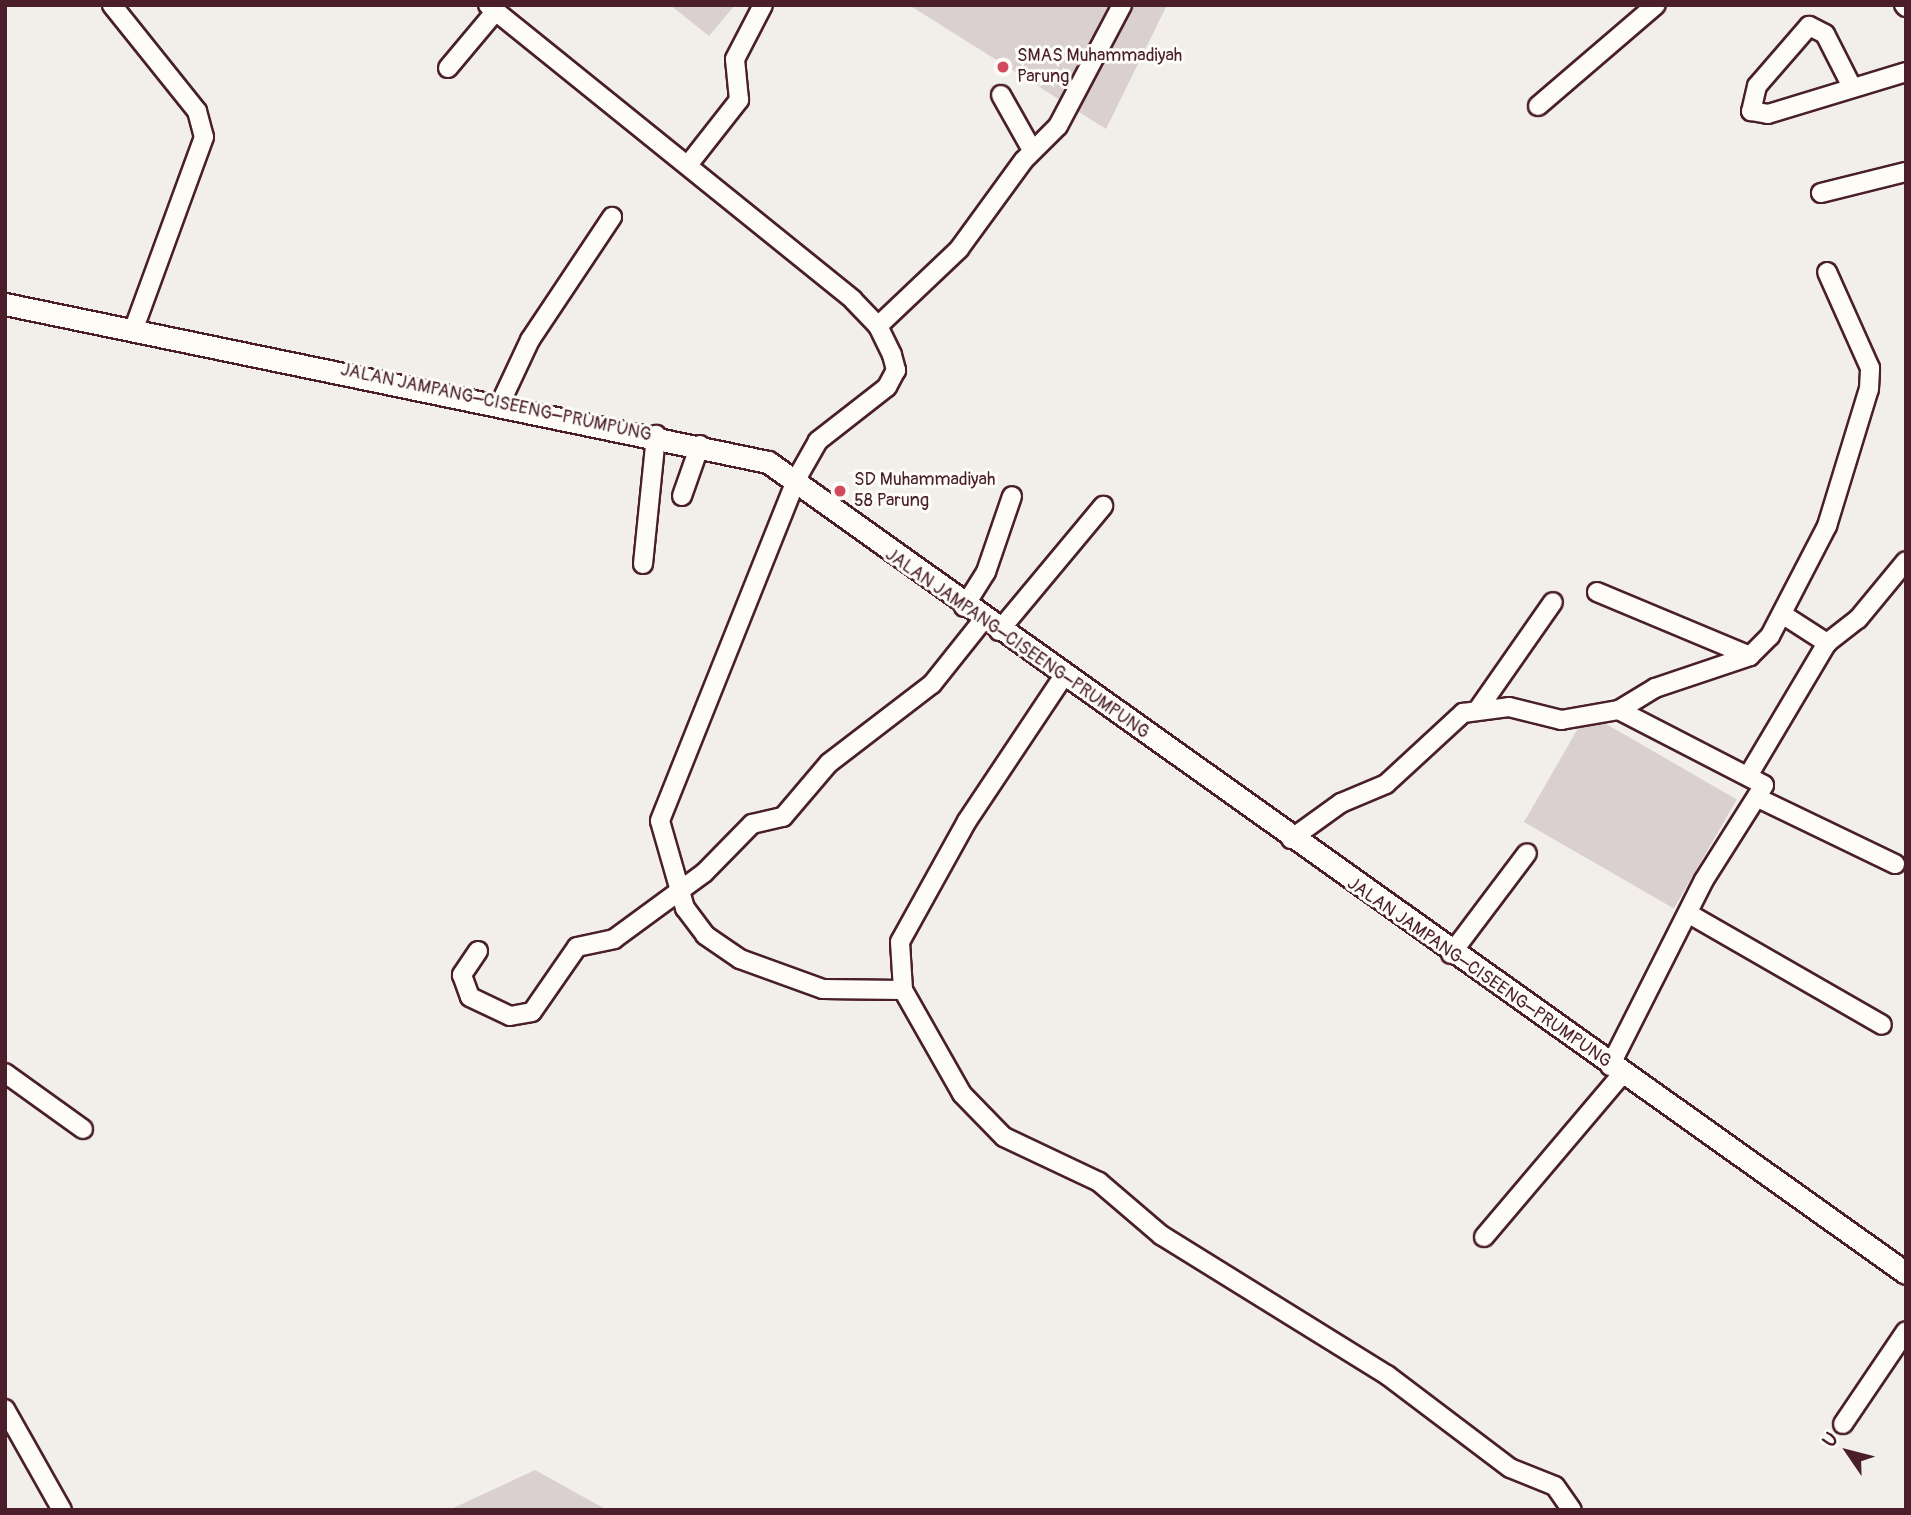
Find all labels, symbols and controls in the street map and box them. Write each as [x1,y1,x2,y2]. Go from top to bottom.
place label: SMAS Muhammadiyah Parung [1017,46,1182,88]
marker: SMAS Muhammadiyah Parung [995,59,1011,75]
street label: JALAN JAMPANG–CISEENG–PRUMPUNG [338,359,654,447]
place label: SD Muhammadiyah 58 Parung [854,470,995,512]
marker: SD Muhammadiyah 58 Parung [832,483,848,499]
street label: JALAN JAMPANG–CISEENG–PRUMPUNG [881,544,1153,744]
street label: JALAN JAMPANG–CISEENG–PRUMPUNG [1343,873,1615,1073]
north arrow [1813,1417,1883,1487]
text: U [1817,1428,1844,1452]

